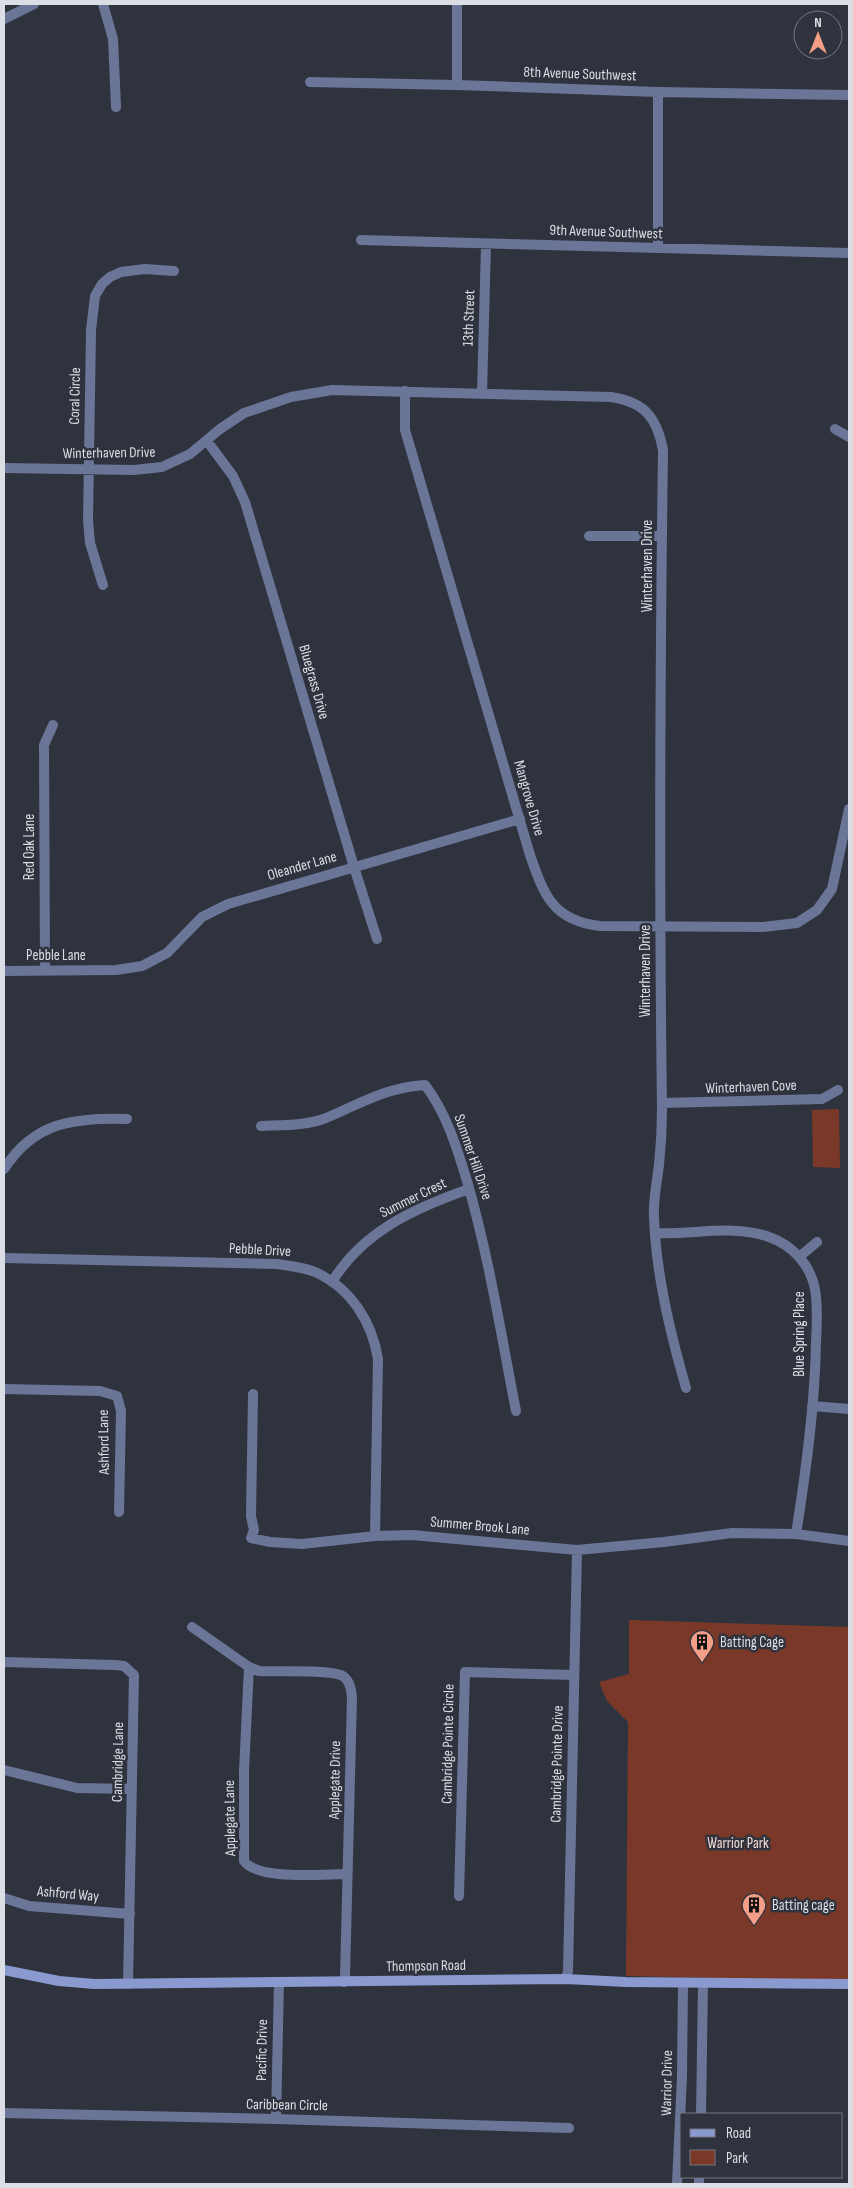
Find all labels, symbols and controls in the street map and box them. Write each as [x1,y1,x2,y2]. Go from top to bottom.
north arrow [793,10,843,60]
text: N [814,14,822,31]
street label: 8th Avenue Southwest [523,63,637,85]
street label: 9th Avenue Southwest [549,221,663,243]
street label: 13th Street [459,289,479,347]
street label: Coral Circle [65,367,85,425]
street label: Winterhaven Drive [63,443,155,463]
street label: Winterhaven Drive [638,520,657,612]
street label: Bluegrass Drive [294,642,334,722]
street label: Mangrove Drive [509,758,549,838]
street label: Red Oak Lane [20,814,39,880]
street label: Oleander Lane [265,847,339,885]
street label: Winterhaven Drive [636,925,655,1017]
street label: Pebble Lane [26,946,86,965]
street label: Winterhaven Cove [705,1076,797,1098]
street label: Summer Hill Drive [449,1112,497,1202]
street label: Summer Crest [376,1174,450,1222]
street label: Pebble Drive [228,1239,292,1261]
street label: Blue Spring Place [790,1291,809,1377]
street label: Ashford Lane [94,1409,114,1476]
street label: Summer Brook Lane [429,1512,531,1540]
building icon: Batting Cage [689,1629,715,1663]
place label: Batting Cage [720,1633,784,1652]
street label: Cambridge Pointe Circle [437,1684,459,1804]
street label: Cambridge Pointe Drive [546,1705,568,1823]
street label: Cambridge Lane [108,1722,128,1802]
street label: Applegate Drive [325,1741,345,1820]
street label: Applegate Lane [220,1780,240,1857]
park label: Warrior Park [707,1834,769,1853]
street label: Ashford Way [35,1882,100,1906]
building icon: Batting cage [741,1892,767,1926]
place label: Batting cage [772,1896,835,1915]
street label: Thompson Road [386,1956,466,1976]
street label: Pacific Drive [252,2019,272,2081]
street label: Warrior Drive [657,2050,677,2116]
street label: Caribbean Circle [246,2095,328,2115]
legend [680,2113,843,2178]
text: Road [726,2124,751,2143]
text: Park [726,2149,748,2168]

